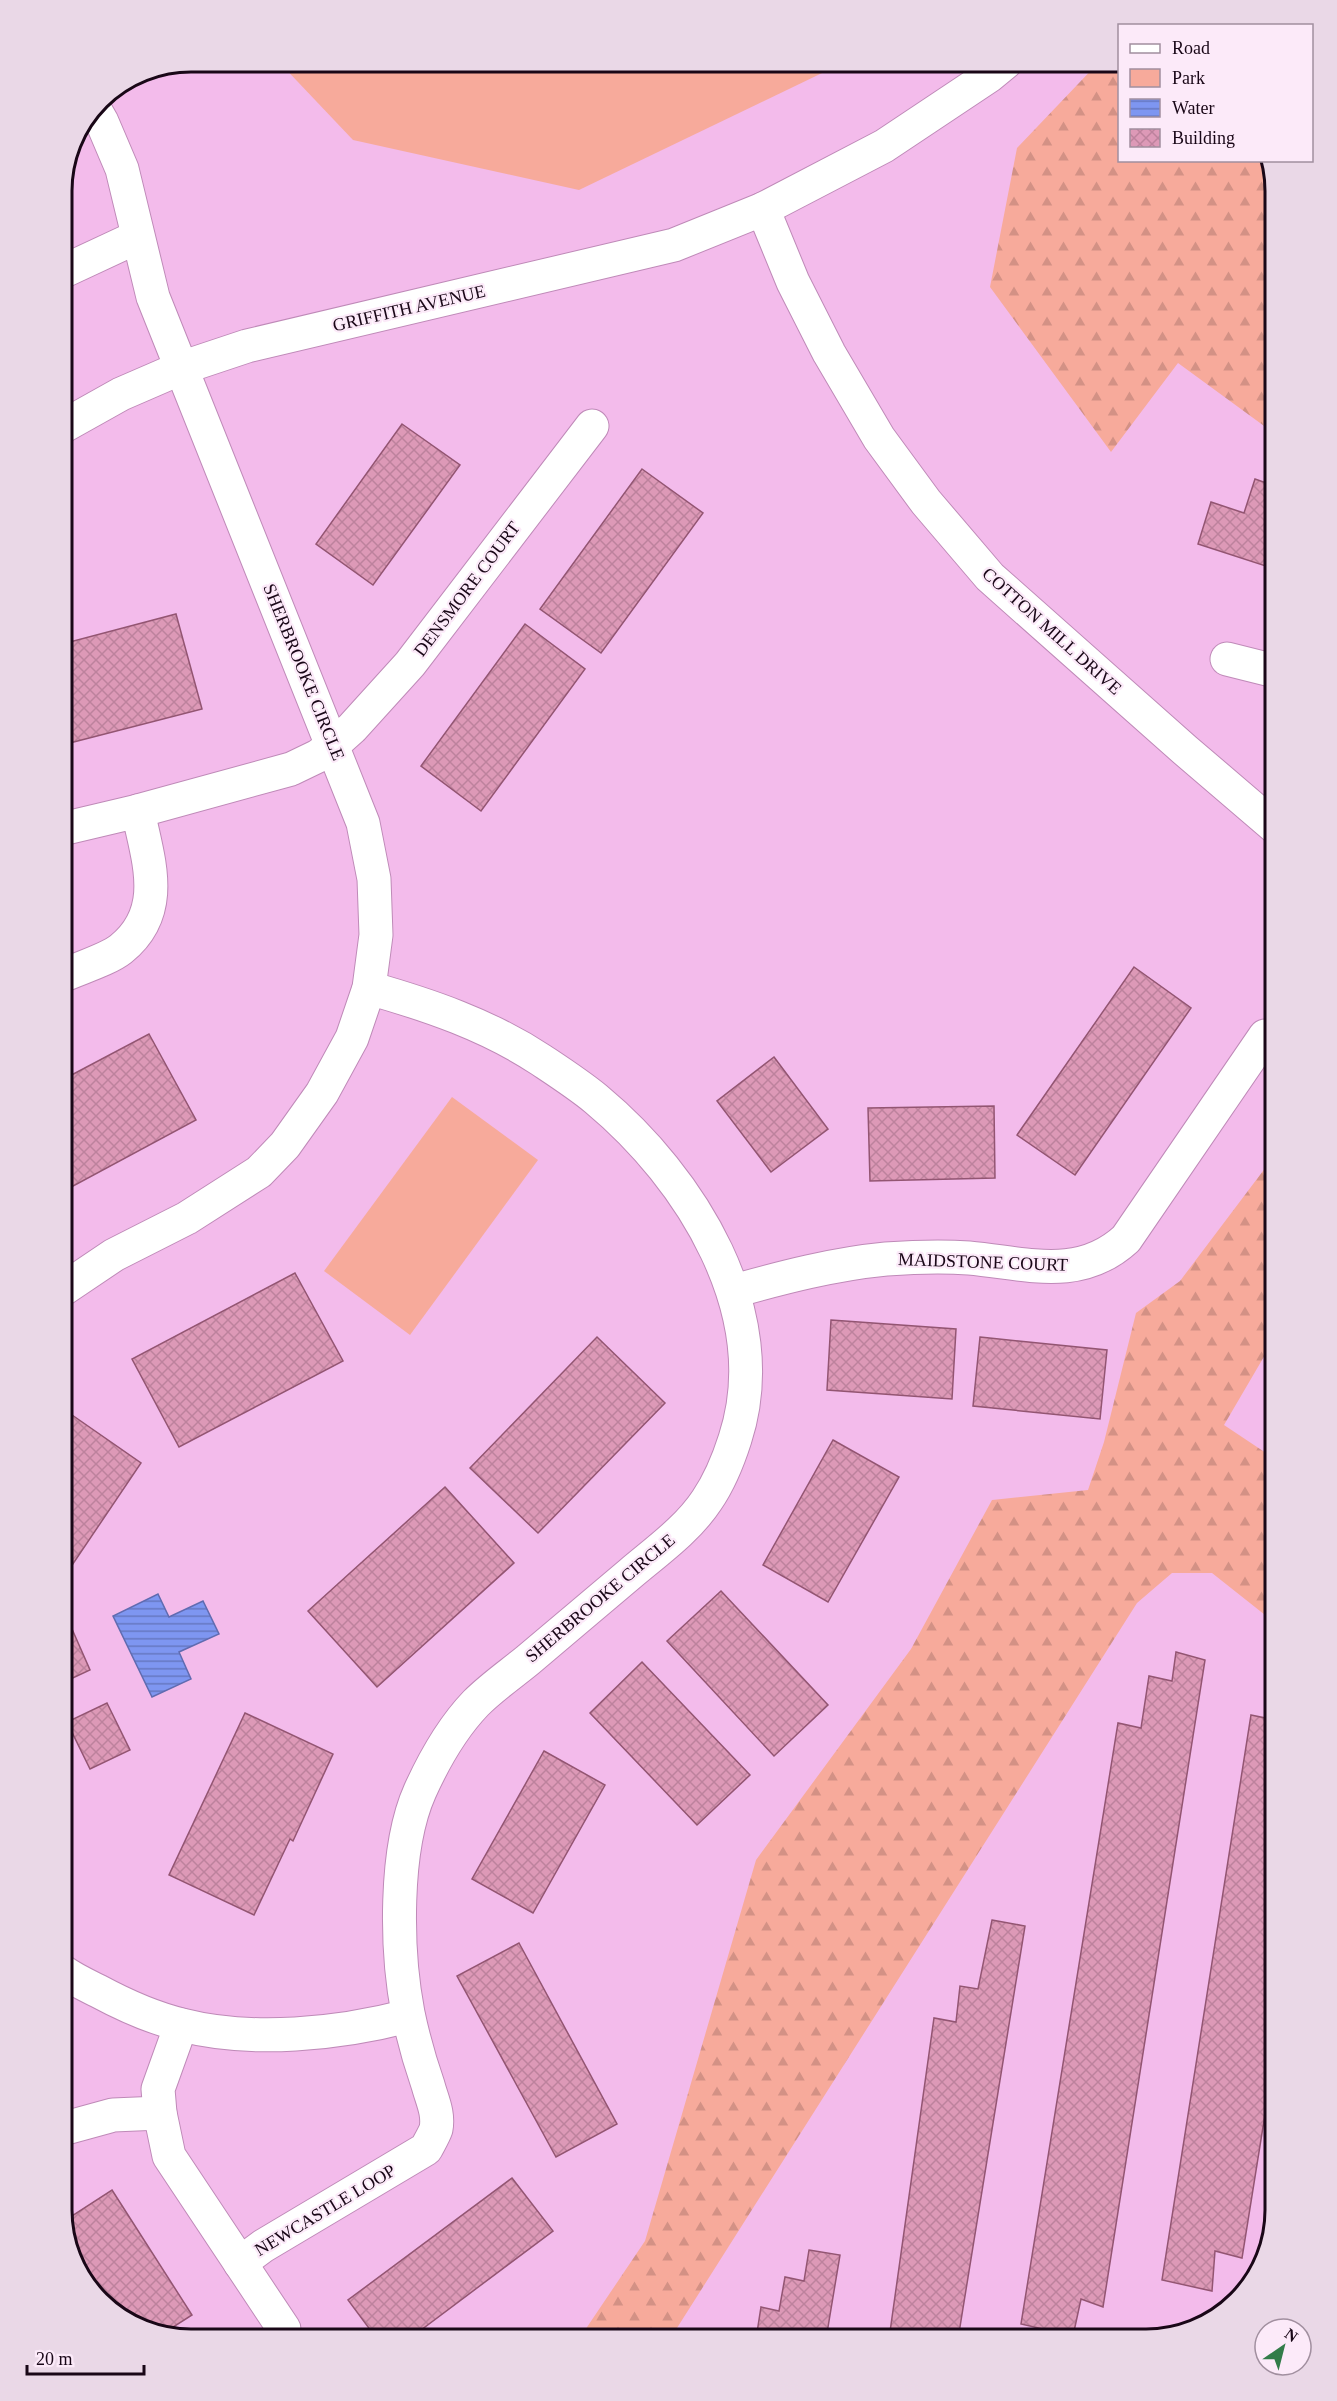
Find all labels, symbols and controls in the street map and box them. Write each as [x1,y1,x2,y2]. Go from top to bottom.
legend [1118,24,1313,162]
text: Road [1172,38,1210,58]
text: Park [1172,68,1205,88]
text: Water [1172,98,1215,118]
text: Building [1172,128,1235,148]
street label: GRIFFITH AVENUE [331,281,487,335]
street label: DENSMORE COURT [410,518,524,660]
street label: COTTON MILL DRIVE [978,563,1126,699]
street label: SHERBROOKE CIRCLE [259,581,349,763]
street label: MAIDSTONE COURT [898,1249,1068,1275]
street label: SHERBROOKE CIRCLE [521,1530,679,1666]
street label: NEWCASTLE LOOP [251,2160,399,2260]
north arrow [1253,2317,1313,2377]
text: N [1282,2325,1301,2346]
scale bar [27,2338,144,2376]
text: 20 m [36,2349,73,2369]

